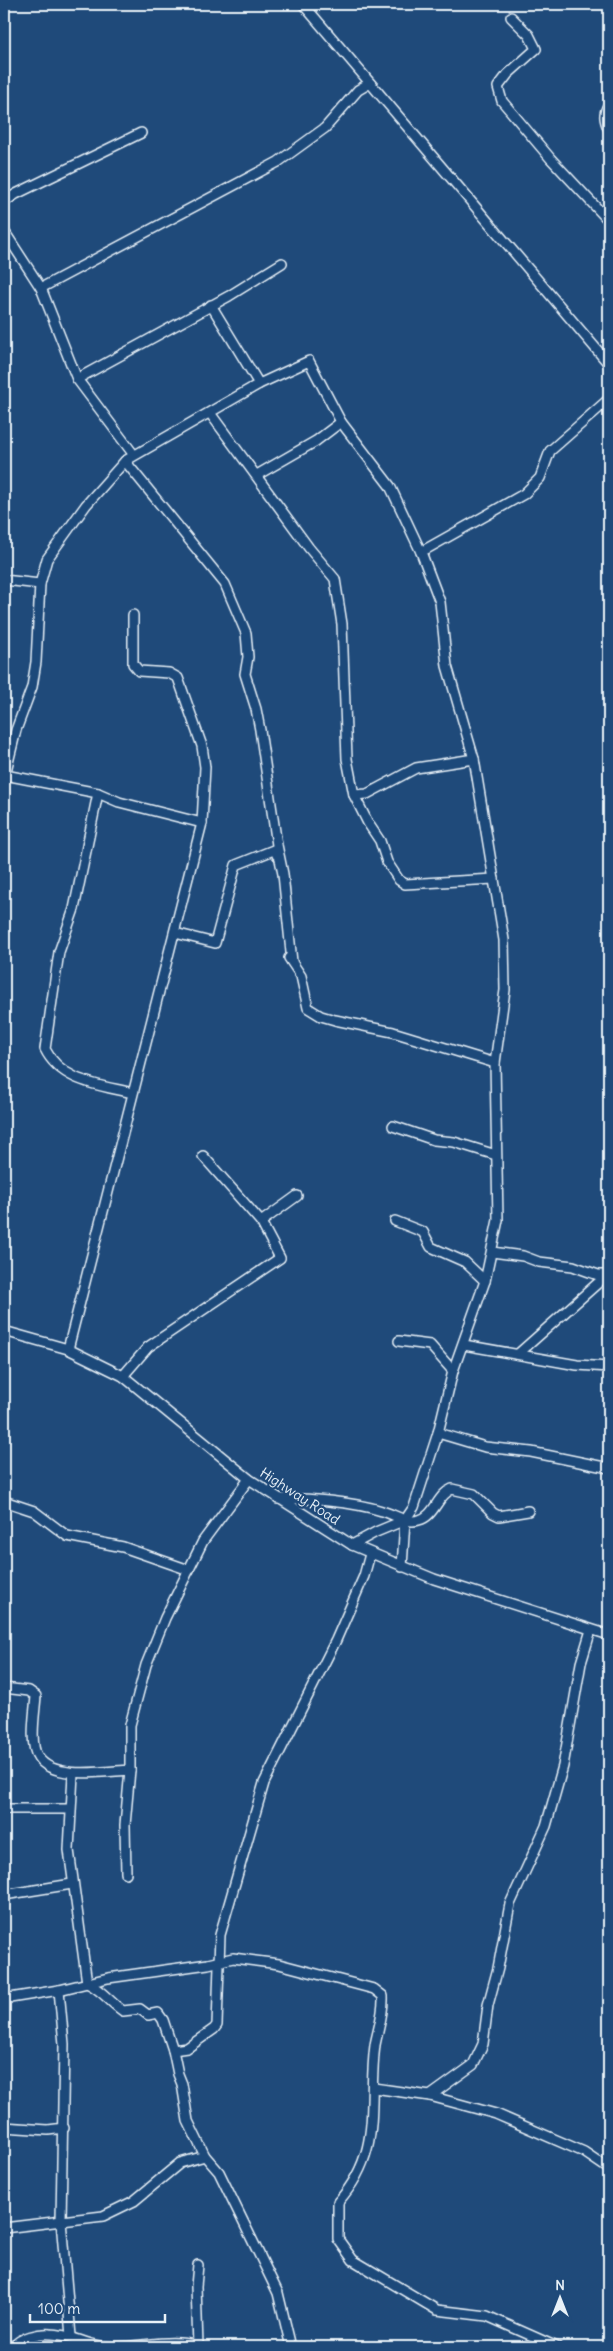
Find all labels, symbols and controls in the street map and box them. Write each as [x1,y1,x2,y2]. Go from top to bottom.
street label: Highway Road [257,1463,343,1529]
north arrow [536,2274,586,2324]
text: N [555,2276,565,2294]
scale bar [30,2291,165,2323]
text: 100 m [38,2299,80,2318]

